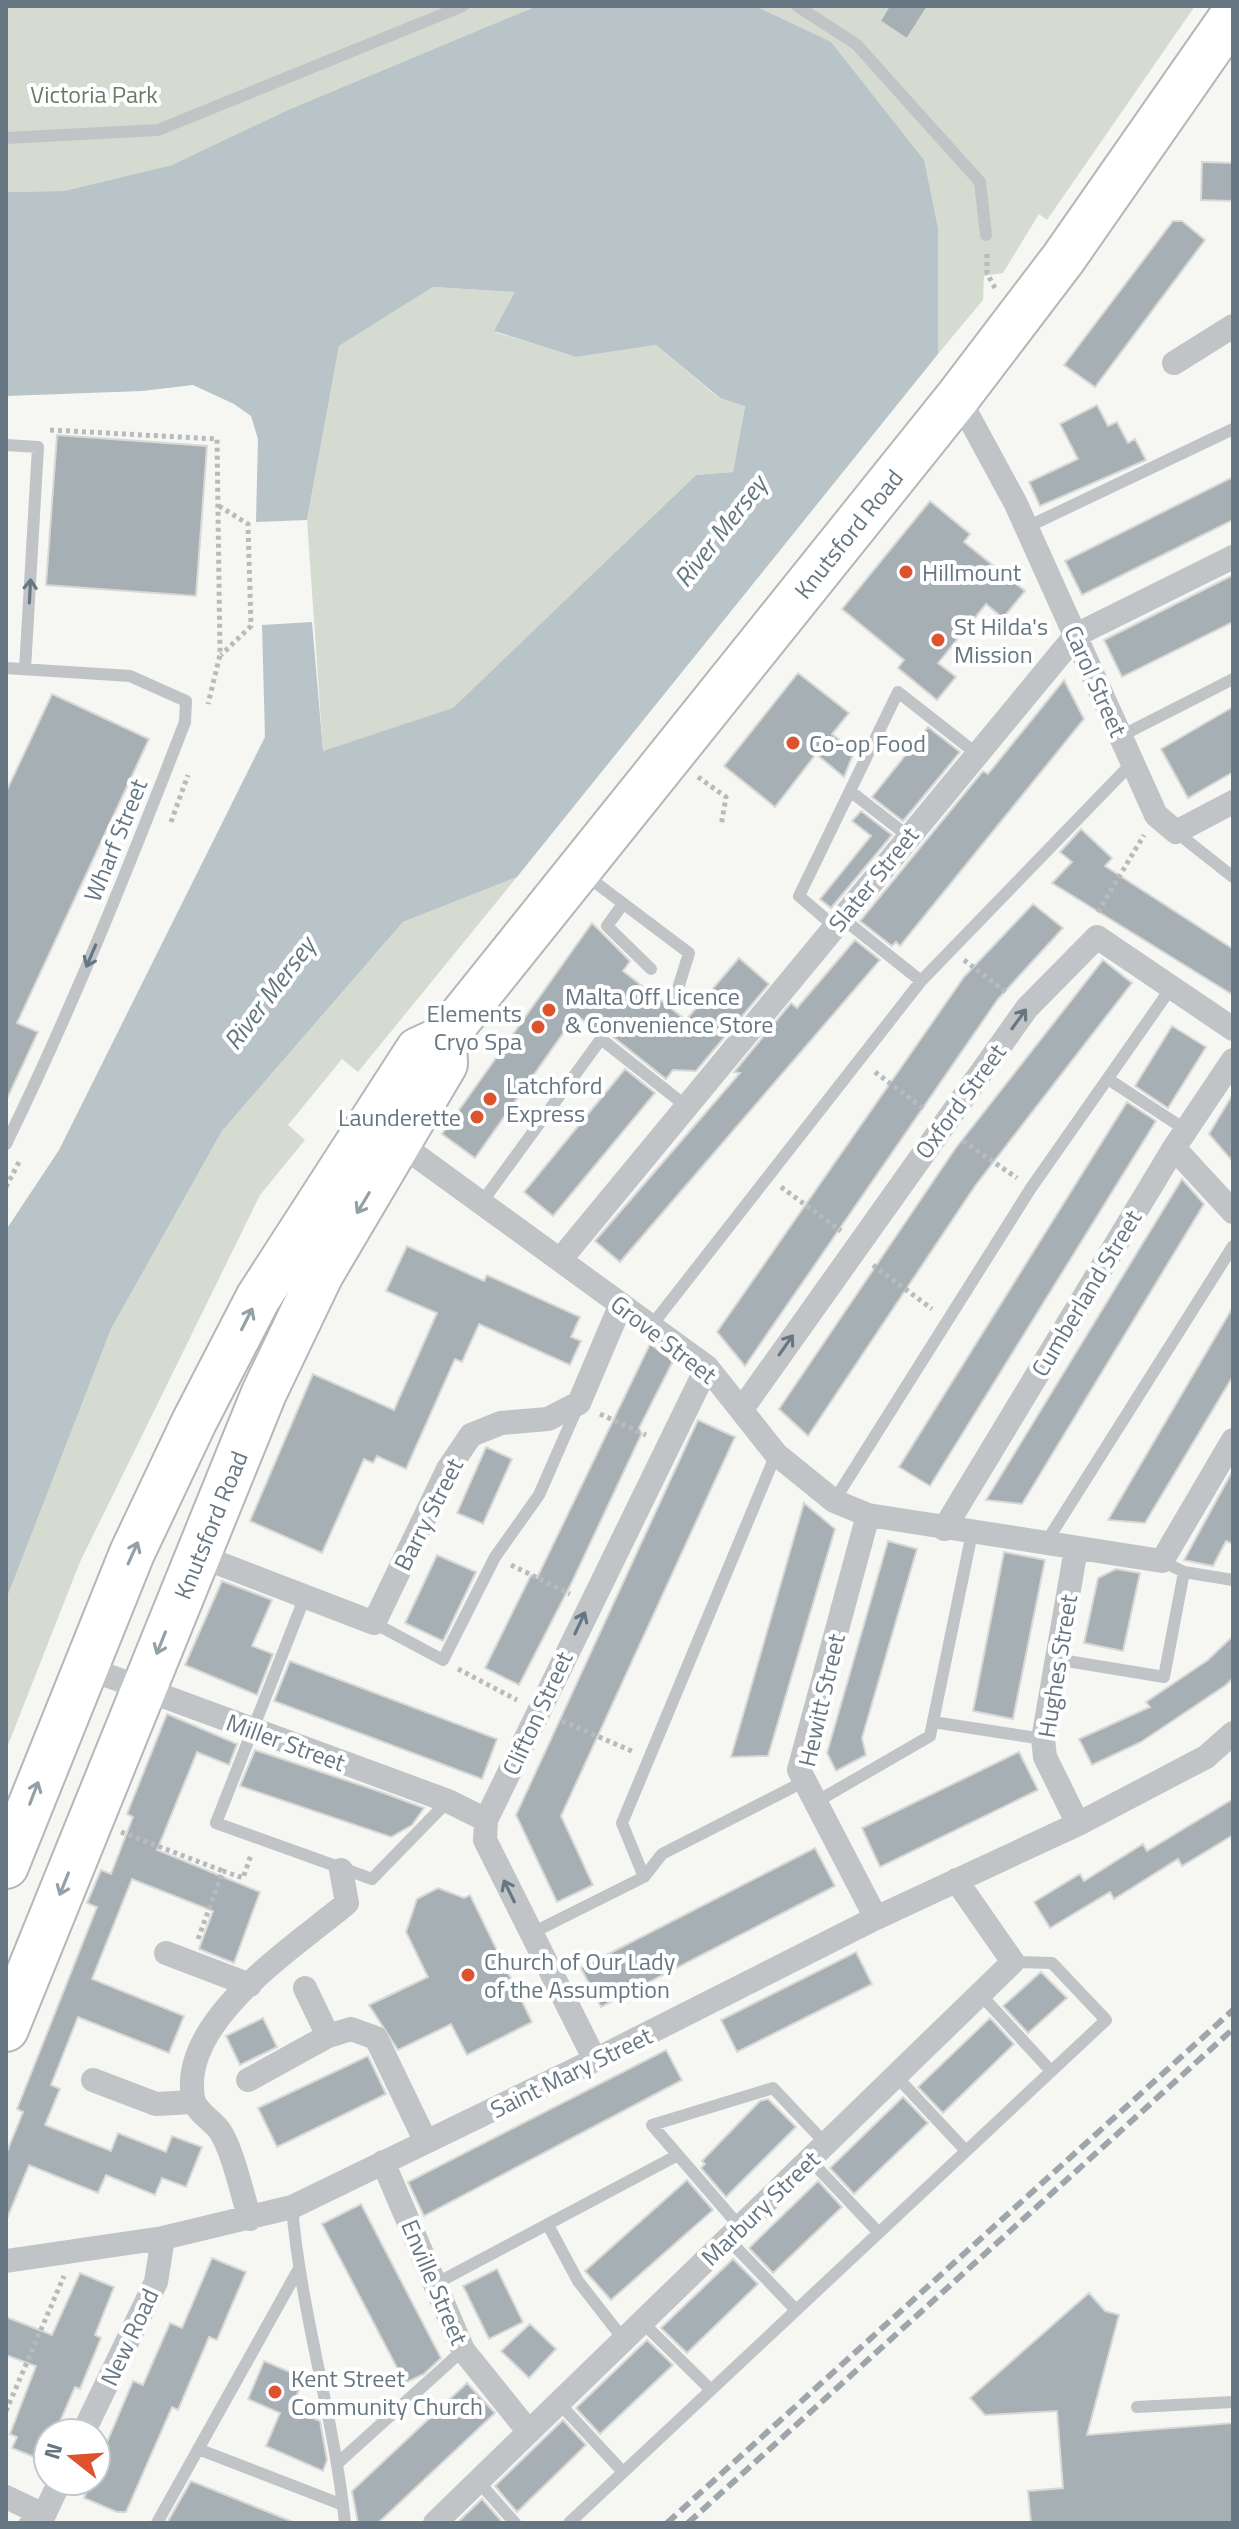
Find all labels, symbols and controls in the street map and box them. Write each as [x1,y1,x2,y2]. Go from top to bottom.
park label: Victoria Park [30,76,158,112]
street label: Knutsford Road [785,461,912,606]
water label: River Mersey [664,464,778,595]
place label: Hillmount [922,554,1022,590]
marker: Hillmount [897,563,915,581]
one-way arrow [23,578,38,605]
place label: St Hilda's Mission [954,608,1048,672]
street label: Carol Street [1055,620,1137,743]
marker: St Hilda's Mission [929,631,947,649]
place label: Co-op Food [809,725,926,761]
marker: Co-op Food [784,734,802,752]
street label: Wharf Street [74,773,156,907]
street label: Slater Street [819,818,927,940]
water label: River Mersey [214,926,326,1058]
one-way arrow [82,943,97,968]
place label: Malta Off Licence & Convenience Store [565,978,773,1042]
place label: Elements Cryo Spa [426,995,522,1059]
marker: Malta Off Licence & Convenience Store [540,1001,558,1019]
one-way arrow [1011,1009,1027,1031]
marker: Elements Cryo Spa [529,1018,547,1036]
street label: Oxford Street [906,1035,1015,1166]
place label: Latchford Express [506,1067,602,1131]
marker: Latchford Express [481,1090,499,1108]
place label: Launderette [338,1099,461,1135]
marker: Launderette [468,1108,486,1126]
one-way arrow [355,1191,371,1214]
street label: Cumberland Street [1022,1202,1150,1383]
street label: Grove Street [603,1286,725,1392]
one-way arrow [240,1308,256,1332]
one-way arrow [777,1335,794,1356]
street label: Knutsford Road [164,1445,257,1605]
street label: Barry Street [384,1451,472,1577]
one-way arrow [126,1541,141,1565]
street label: Hughes Street [1028,1591,1086,1740]
one-way arrow [573,1611,588,1635]
street label: Hewitt Street [788,1629,854,1770]
one-way arrow [153,1630,167,1655]
street label: Clifton Street [493,1645,582,1781]
street label: Miller Street [222,1704,351,1780]
one-way arrow [28,1781,42,1806]
one-way arrow [56,1871,71,1896]
one-way arrow [501,1879,516,1903]
place label: Church of Our Lady of the Assumption [484,1943,676,2007]
marker: Church of Our Lady of the Assumption [459,1966,477,1984]
street label: Saint Mary Street [484,2017,659,2127]
street label: Marbury Street [693,2142,828,2274]
street label: Enville Street [392,2214,478,2351]
street label: New Road [91,2282,167,2392]
place label: Kent Street Community Church [291,2360,483,2424]
marker: Kent Street Community Church [266,2383,284,2401]
north arrow [32,2417,112,2497]
text: N [34,2439,71,2463]

